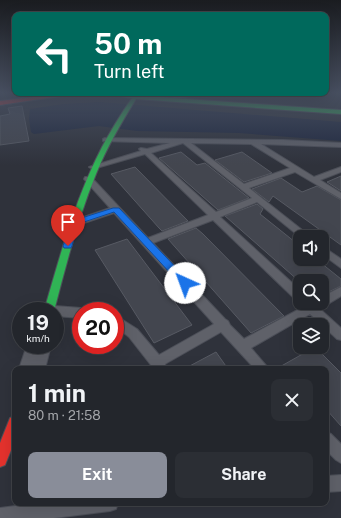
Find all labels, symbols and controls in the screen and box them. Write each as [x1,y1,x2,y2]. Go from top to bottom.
text: 50 m [94,27,162,60]
icon: left [28,28,80,80]
text: Turn left [94,61,164,82]
pin [51,205,85,246]
icon: arrive [57,211,79,233]
map controls [293,230,329,354]
button: sound [293,230,329,266]
position arrow [164,262,206,304]
button: search [293,274,329,310]
speed limit sign: 20 [72,302,124,354]
text: 19 [27,311,49,335]
button: layers [293,318,329,354]
text: km/h [26,332,50,344]
text: 1 min [28,379,86,407]
button: close [271,379,313,421]
text: 80 m · 21:58 [28,408,101,423]
button: Exit [28,452,167,498]
button: Share [175,452,313,498]

